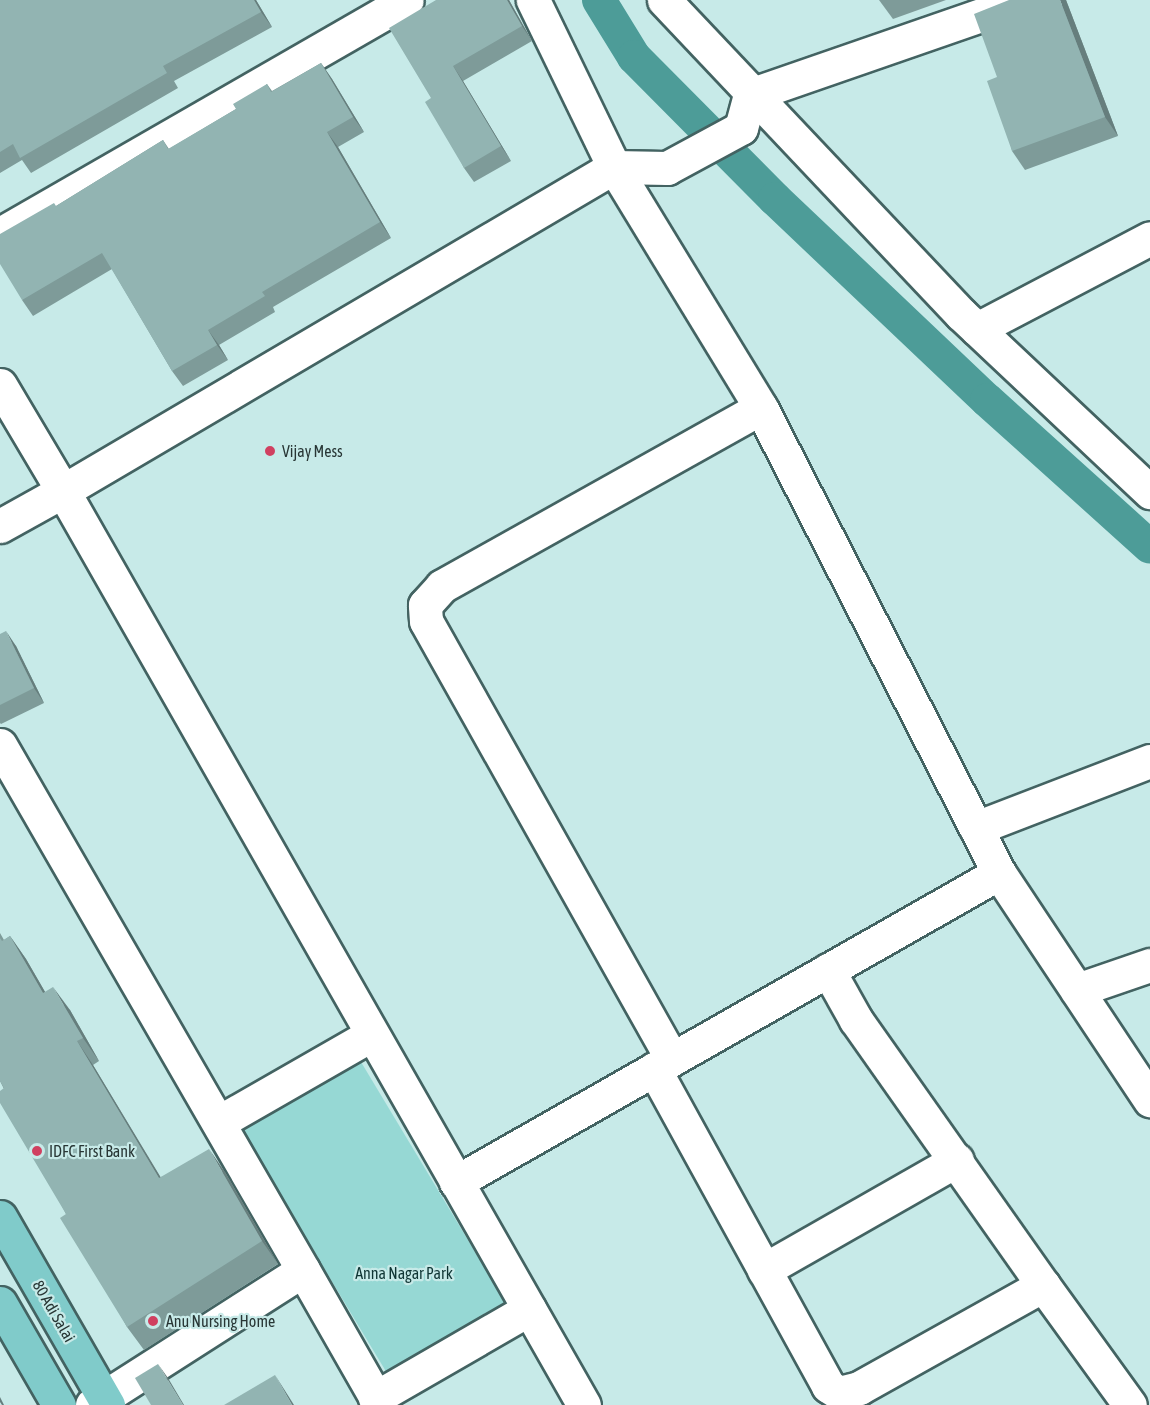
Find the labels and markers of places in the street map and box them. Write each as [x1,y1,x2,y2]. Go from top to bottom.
place label: Vijay Mess [282,441,343,461]
marker: Vijay Mess [263,444,277,458]
place label: IDFC First Bank [49,1141,135,1161]
marker: IDFC First Bank [30,1144,44,1158]
place label: Anu Nursing Home [166,1311,275,1331]
marker: Anu Nursing Home [144,1312,162,1330]

